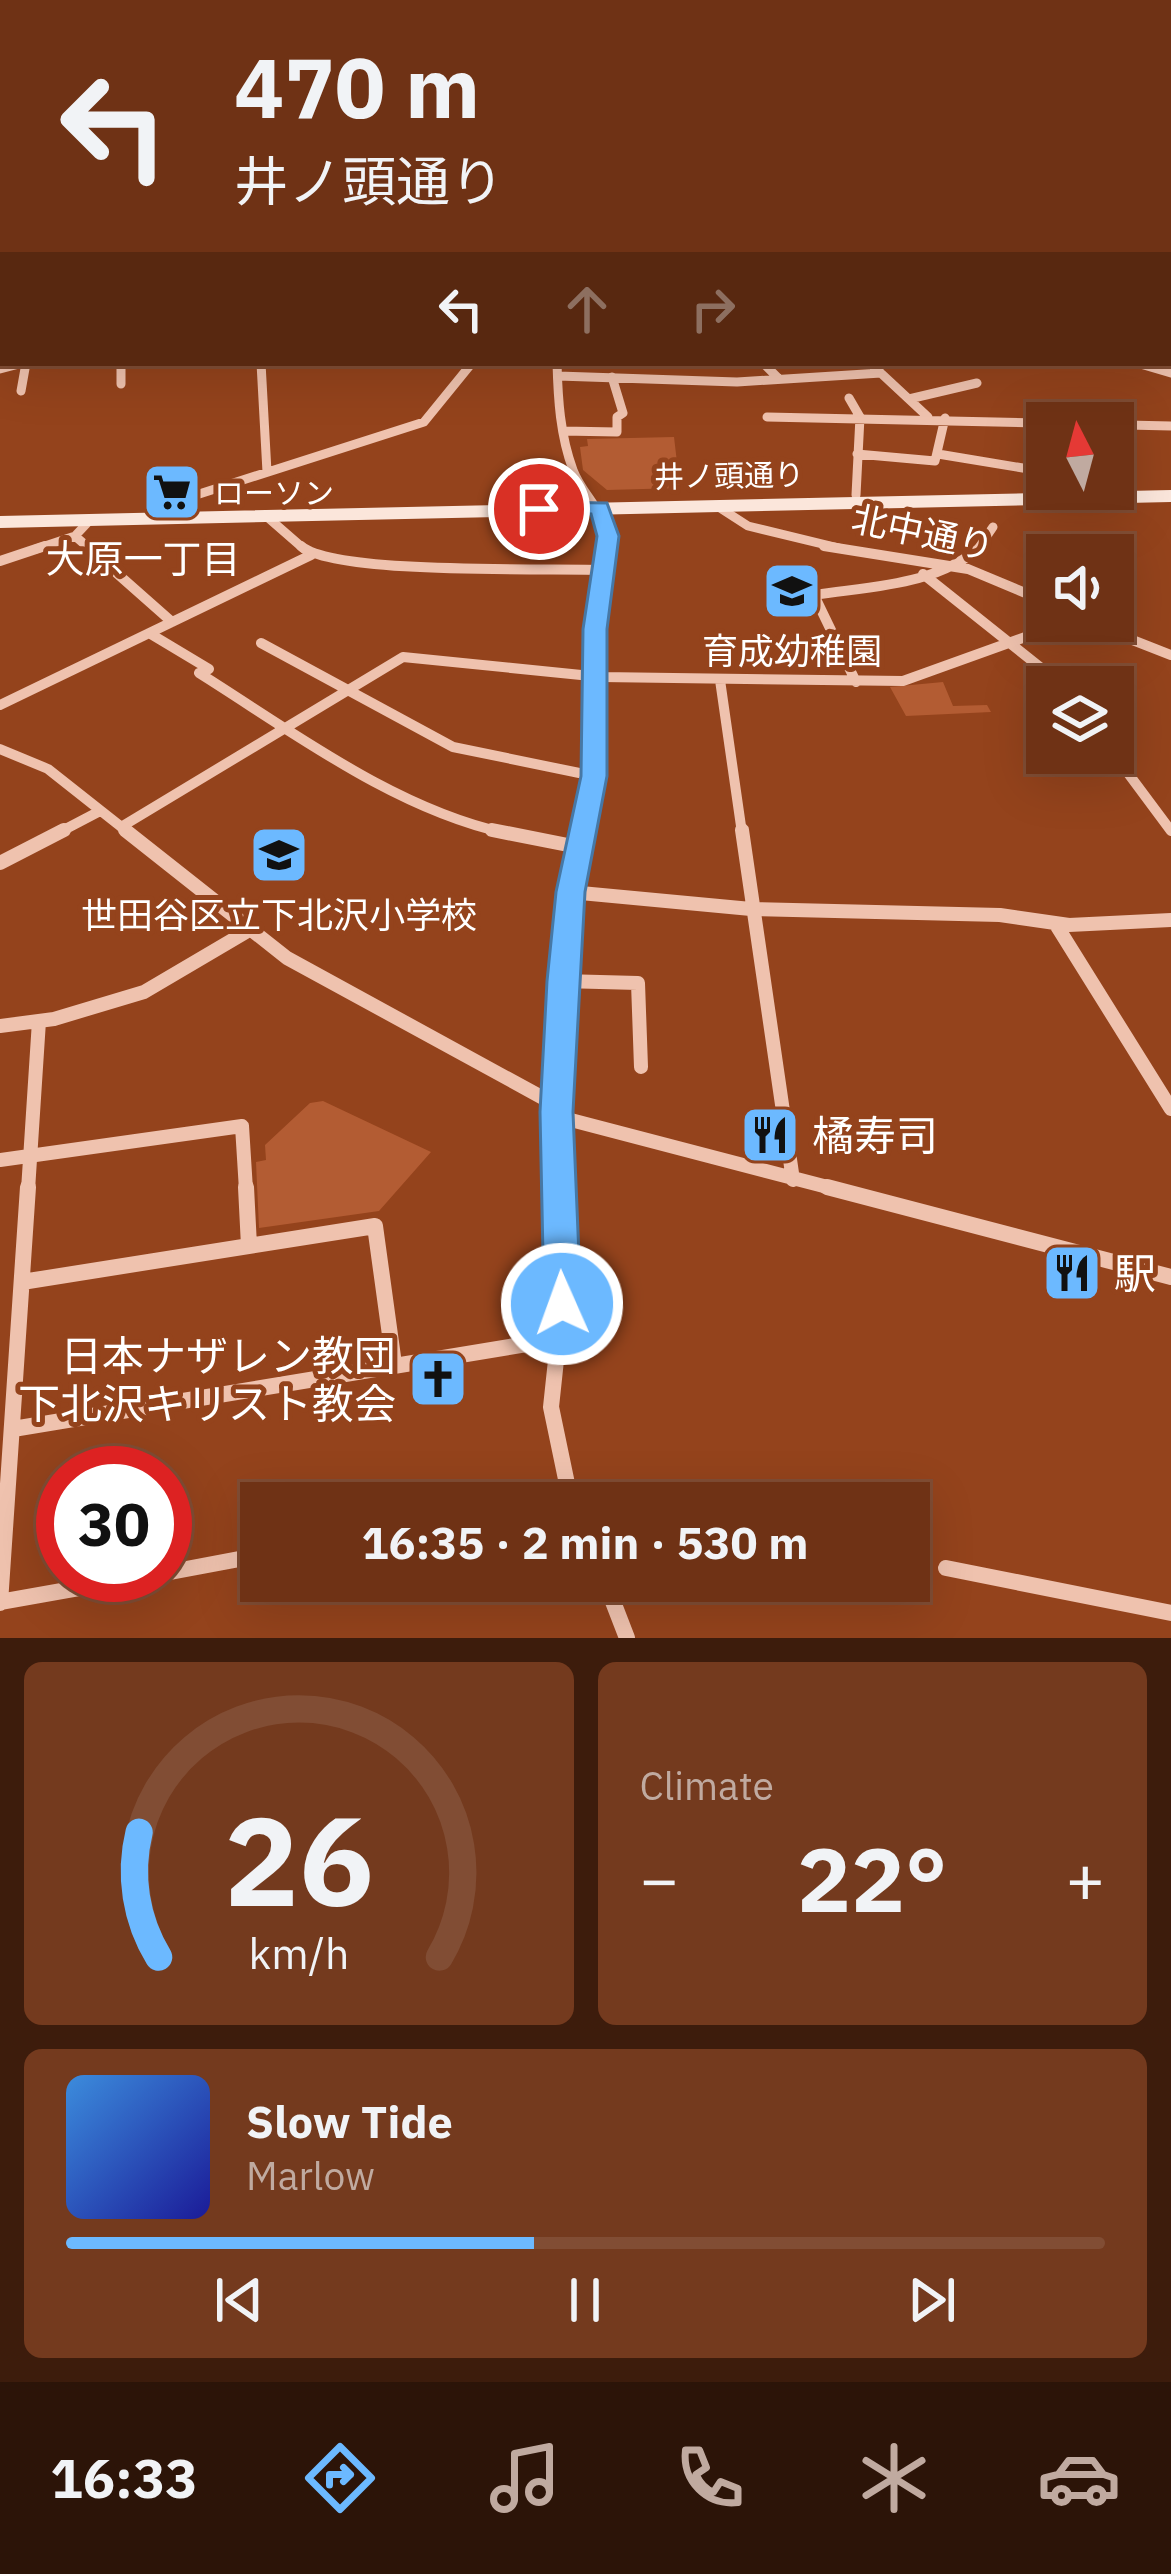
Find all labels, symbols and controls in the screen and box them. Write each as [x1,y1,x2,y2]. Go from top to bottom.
text: 470 m [234,32,480,141]
icon: left [36,48,192,204]
text: 井ノ頭通り [234,146,504,216]
icon: left [428,276,494,342]
icon: ahead [554,276,620,342]
icon: right [680,276,746,342]
north arrow [1026,402,1134,510]
map controls [1026,402,1134,774]
street label: 井ノ頭通り [654,454,804,496]
pin [488,458,590,560]
supermarket icon: ローソン [141,461,203,523]
place label: ローソン [214,473,334,512]
icon: arrive [506,476,572,542]
street label: 北中通り [848,494,998,570]
district label: 大原一丁目 [45,533,241,584]
button: sound [1026,534,1134,642]
school or university icon: 育成幼稚園 [761,560,823,622]
place label: 育成幼稚園 [702,627,882,674]
button: layers [1026,666,1134,774]
school or university icon: 世田谷区立下北沢小学校 [248,824,310,886]
place label: 世田谷区立下北沢小学校 [81,891,477,938]
restaurant icon: 橘寿司 [739,1104,801,1166]
place label: 橘寿司 [812,1108,938,1163]
position arrow [499,1241,625,1367]
restaurant icon: 駅 [1041,1242,1103,1304]
place label: 駅 [1114,1246,1156,1301]
place label: 日本ナザレン教団 下北沢キリスト教会 [18,1328,396,1431]
church icon: 日本ナザレン教団 下北沢キリスト教会 [407,1348,469,1410]
speed limit sign: 30 [36,1446,192,1602]
text: 16:35 · 2 min · 530 m [362,1513,808,1571]
text: Climate [640,1760,774,1811]
text: 26 [224,1778,374,1940]
text: 22° [797,1820,947,1937]
text: − [640,1835,679,1921]
text: + [1065,1835,1105,1921]
text: km/h [248,1924,349,1980]
text: Slow Tide [246,2092,453,2150]
text: Marlow [246,2150,375,2201]
icon: previous [206,2267,272,2333]
icon: pause [552,2267,618,2333]
icon: next [899,2267,965,2333]
icon: directions [298,2436,382,2520]
icon: music [483,2436,567,2520]
icon: phone [668,2436,752,2520]
icon: climate [852,2436,936,2520]
icon: car [1037,2436,1121,2520]
text: 16:33 [50,2443,198,2513]

